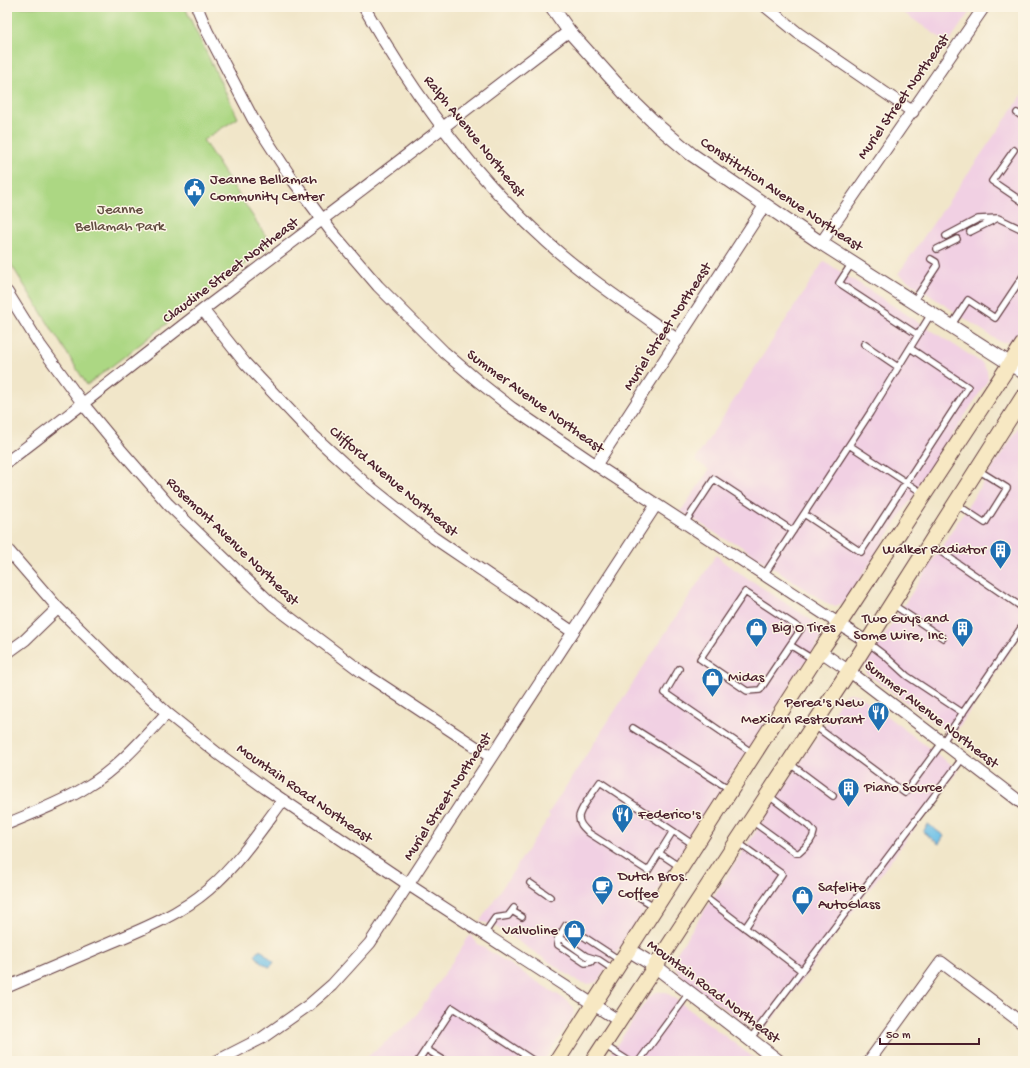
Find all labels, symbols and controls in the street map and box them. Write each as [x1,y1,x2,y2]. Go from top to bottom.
street label: Muriel Street Northeast [854,29,955,163]
street label: Ralph Avenue Northeast [419,72,530,203]
street label: Constitution Avenue Northeast [696,134,867,257]
place label: Jeanne Bellamah Community Center [210,171,326,206]
public building icon: Jeanne Bellamah Community Center [182,176,208,209]
park label: Jeanne Bellamah Park [74,201,166,236]
street label: Claudine Street Northeast [159,213,304,328]
street label: Muriel Street Northeast [620,258,717,394]
street label: Summer Avenue Northeast [463,346,609,459]
street label: Clifford Avenue Northeast [325,423,463,542]
street label: Rosemont Avenue Northeast [162,474,303,611]
building icon: Walker Radiator [988,537,1014,570]
place label: Walker Radiator [883,541,988,559]
place label: Two Guys and Some Wire, Inc. [853,610,949,645]
shop icon: Big O Tires [743,615,769,648]
building icon: Two Guys and Some Wire, Inc. [950,615,976,648]
place label: Big O Tires [771,619,836,637]
street label: Summer Avenue Northeast [860,657,1003,774]
shop icon: Midas [699,665,725,698]
place label: Midas [728,669,765,687]
place label: Perea's New Mexican Restaurant [741,694,866,729]
restaurant icon: Perea's New Mexican Restaurant [866,699,892,732]
street label: Muriel Street Northeast [400,728,497,864]
street label: Mountain Road Northeast [233,740,377,849]
building icon: Piano Source [836,775,862,808]
place label: Piano Source [863,779,943,797]
restaurant icon: Federico's [610,802,636,835]
place label: Federico's [637,806,701,824]
place label: Dutch Bros. Coffee [617,868,689,903]
cafe icon: Dutch Bros. Coffee [589,873,615,906]
place label: Safelite AutoGlass [818,879,880,914]
shop icon: Safelite AutoGlass [789,884,815,917]
shop icon: Valvoline [561,918,587,951]
place label: Valvoline [501,922,558,940]
street label: Mountain Road Northeast [643,936,785,1049]
scale bar [880,1020,979,1046]
text: 50 m [886,1029,911,1043]

